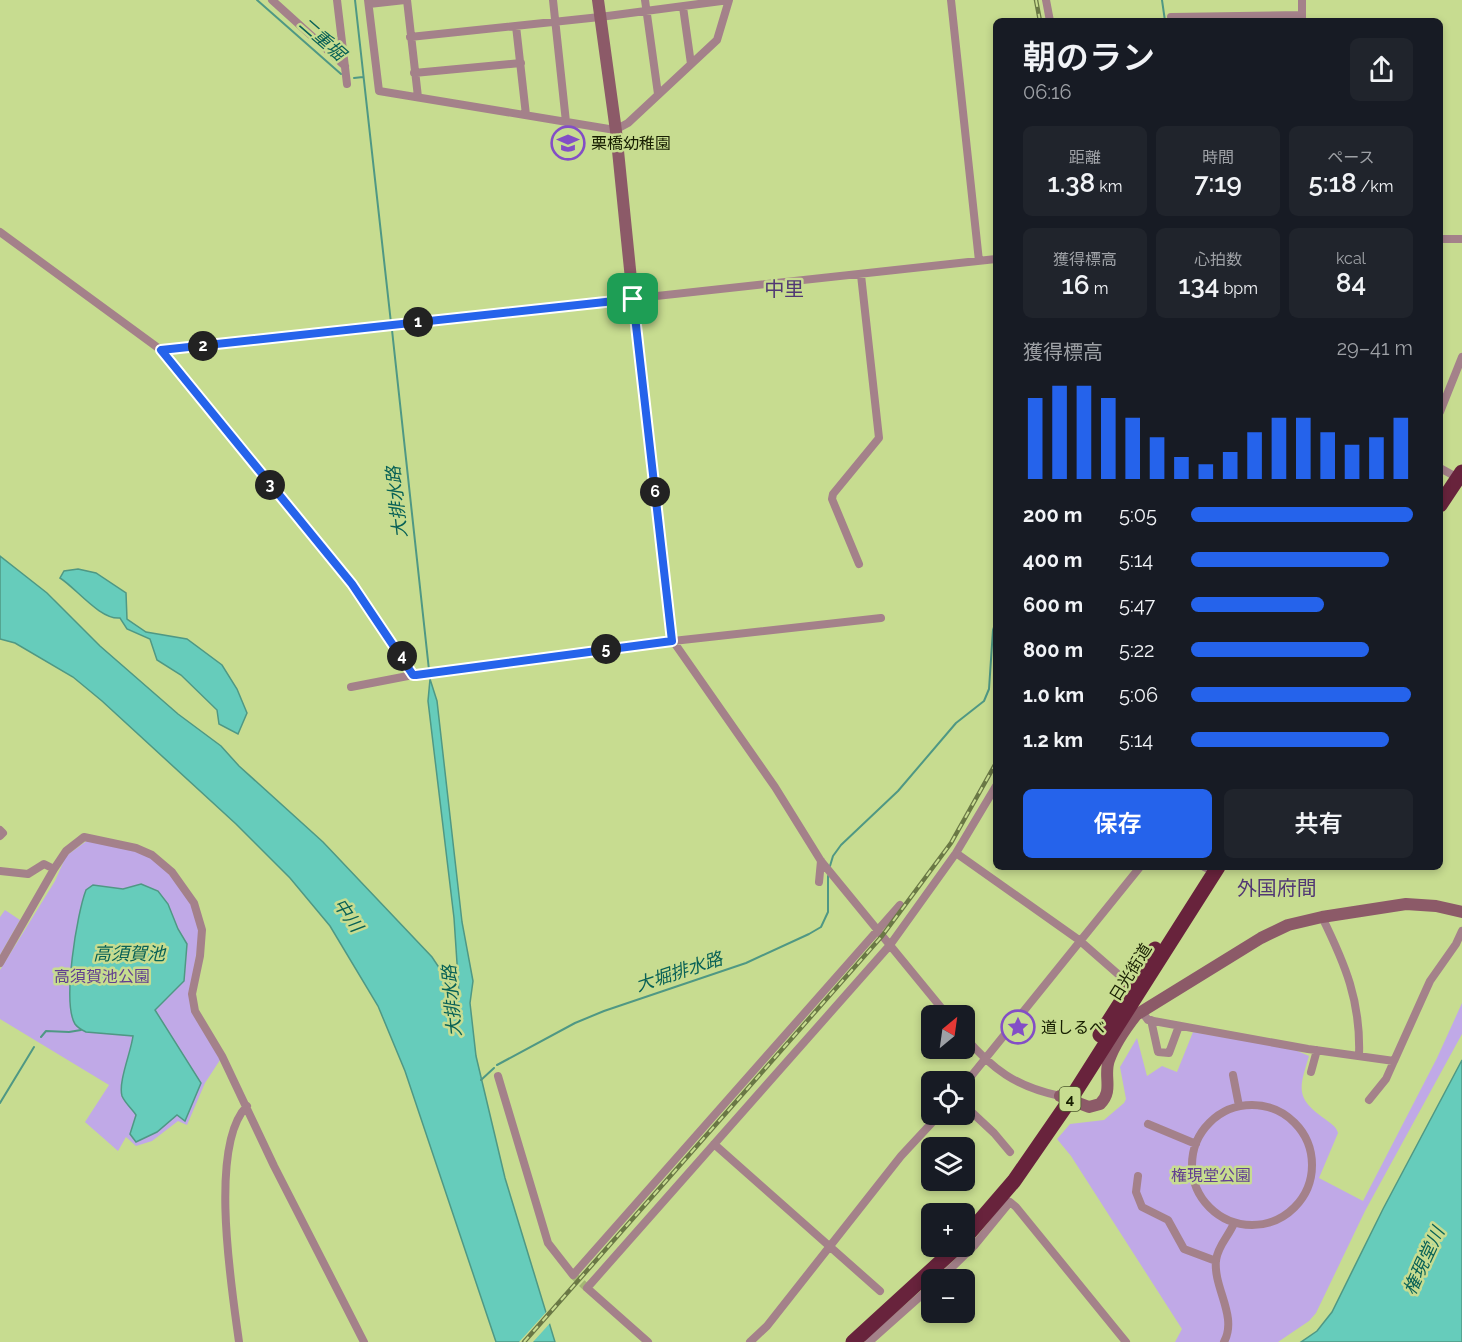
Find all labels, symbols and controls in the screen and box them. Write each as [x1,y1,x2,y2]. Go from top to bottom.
water label: 二重堀 [295,13,352,66]
text: 朝のラン [1023,38,1155,77]
button: share [1350,38,1413,101]
text: 06:16 [1023,80,1072,104]
school or university icon: 栗橋幼稚園 [550,125,586,161]
place label: 栗橋幼稚園 [591,134,671,153]
text: 距離 [1069,148,1101,167]
text: 時間 [1202,148,1234,167]
text: ペース [1327,148,1375,167]
text: 1.38 [1048,168,1095,198]
text: 7:19 [1194,168,1242,198]
text: 5:18 [1309,168,1357,198]
text: km [1095,177,1122,196]
text: /km [1357,177,1393,196]
text: kcal [1336,249,1366,268]
text: 獲得標高 [1053,250,1117,269]
text: 心拍数 [1194,250,1242,269]
text: 84 [1336,268,1366,298]
text: 16 [1062,270,1090,300]
text: 134 [1178,270,1219,300]
pin [607,273,658,324]
district label: 中里 [764,277,804,301]
text: m [1090,279,1108,298]
text: bpm [1219,279,1258,298]
icon: arrive [616,282,649,315]
pin: 1 [403,307,433,337]
text: 1 [414,312,422,331]
pin: 2 [188,331,218,361]
text: 2 [198,336,208,355]
text: 29–41 m [1337,336,1413,360]
text: 獲得標高 [1023,340,1103,364]
water label: 大排水路 [382,463,411,539]
pin: 3 [255,470,285,500]
text: 3 [266,475,274,494]
pin: 6 [640,477,670,507]
text: 6 [650,482,660,501]
text: 200 m [1023,503,1082,527]
text: 5:05 [1119,503,1157,527]
text: 400 m [1023,548,1082,572]
text: 5:14 [1119,548,1153,572]
text: 600 m [1023,593,1083,617]
text: 5:47 [1119,593,1155,617]
pin: 5 [591,634,621,664]
text: 800 m [1023,638,1083,662]
text: 5:22 [1119,638,1155,662]
text: 5 [602,639,610,658]
pin: 4 [387,641,417,671]
text: 4 [397,646,407,665]
text: 1.0 km [1023,683,1084,707]
text: 5:06 [1119,683,1158,707]
text: 1.2 km [1023,728,1083,752]
text: 5:14 [1119,728,1153,752]
button: 保存 [1023,789,1212,858]
button: 共有 [1224,789,1413,858]
district label: 外国府間 [1237,876,1317,900]
water label: 中川 [329,894,368,937]
street label: 日光街道 [1105,940,1155,1004]
water label: 高須賀池 [93,943,167,964]
water label: 大堀排水路 [633,947,727,995]
water label: 大排水路 [438,962,465,1038]
park label: 高須賀池公園 [54,967,150,986]
north arrow [921,1005,975,1059]
map controls [921,1005,975,1323]
place icon: 道しるべ [1000,1009,1036,1045]
place label: 道しるべ [1041,1018,1105,1037]
button: locate [921,1071,975,1125]
road number: 4 [1060,1087,1080,1111]
button: layers [921,1137,975,1191]
park label: 権現堂公園 [1171,1166,1251,1185]
button: + [921,1203,975,1257]
water label: 権現堂川 [1399,1222,1449,1298]
button: − [921,1269,975,1323]

